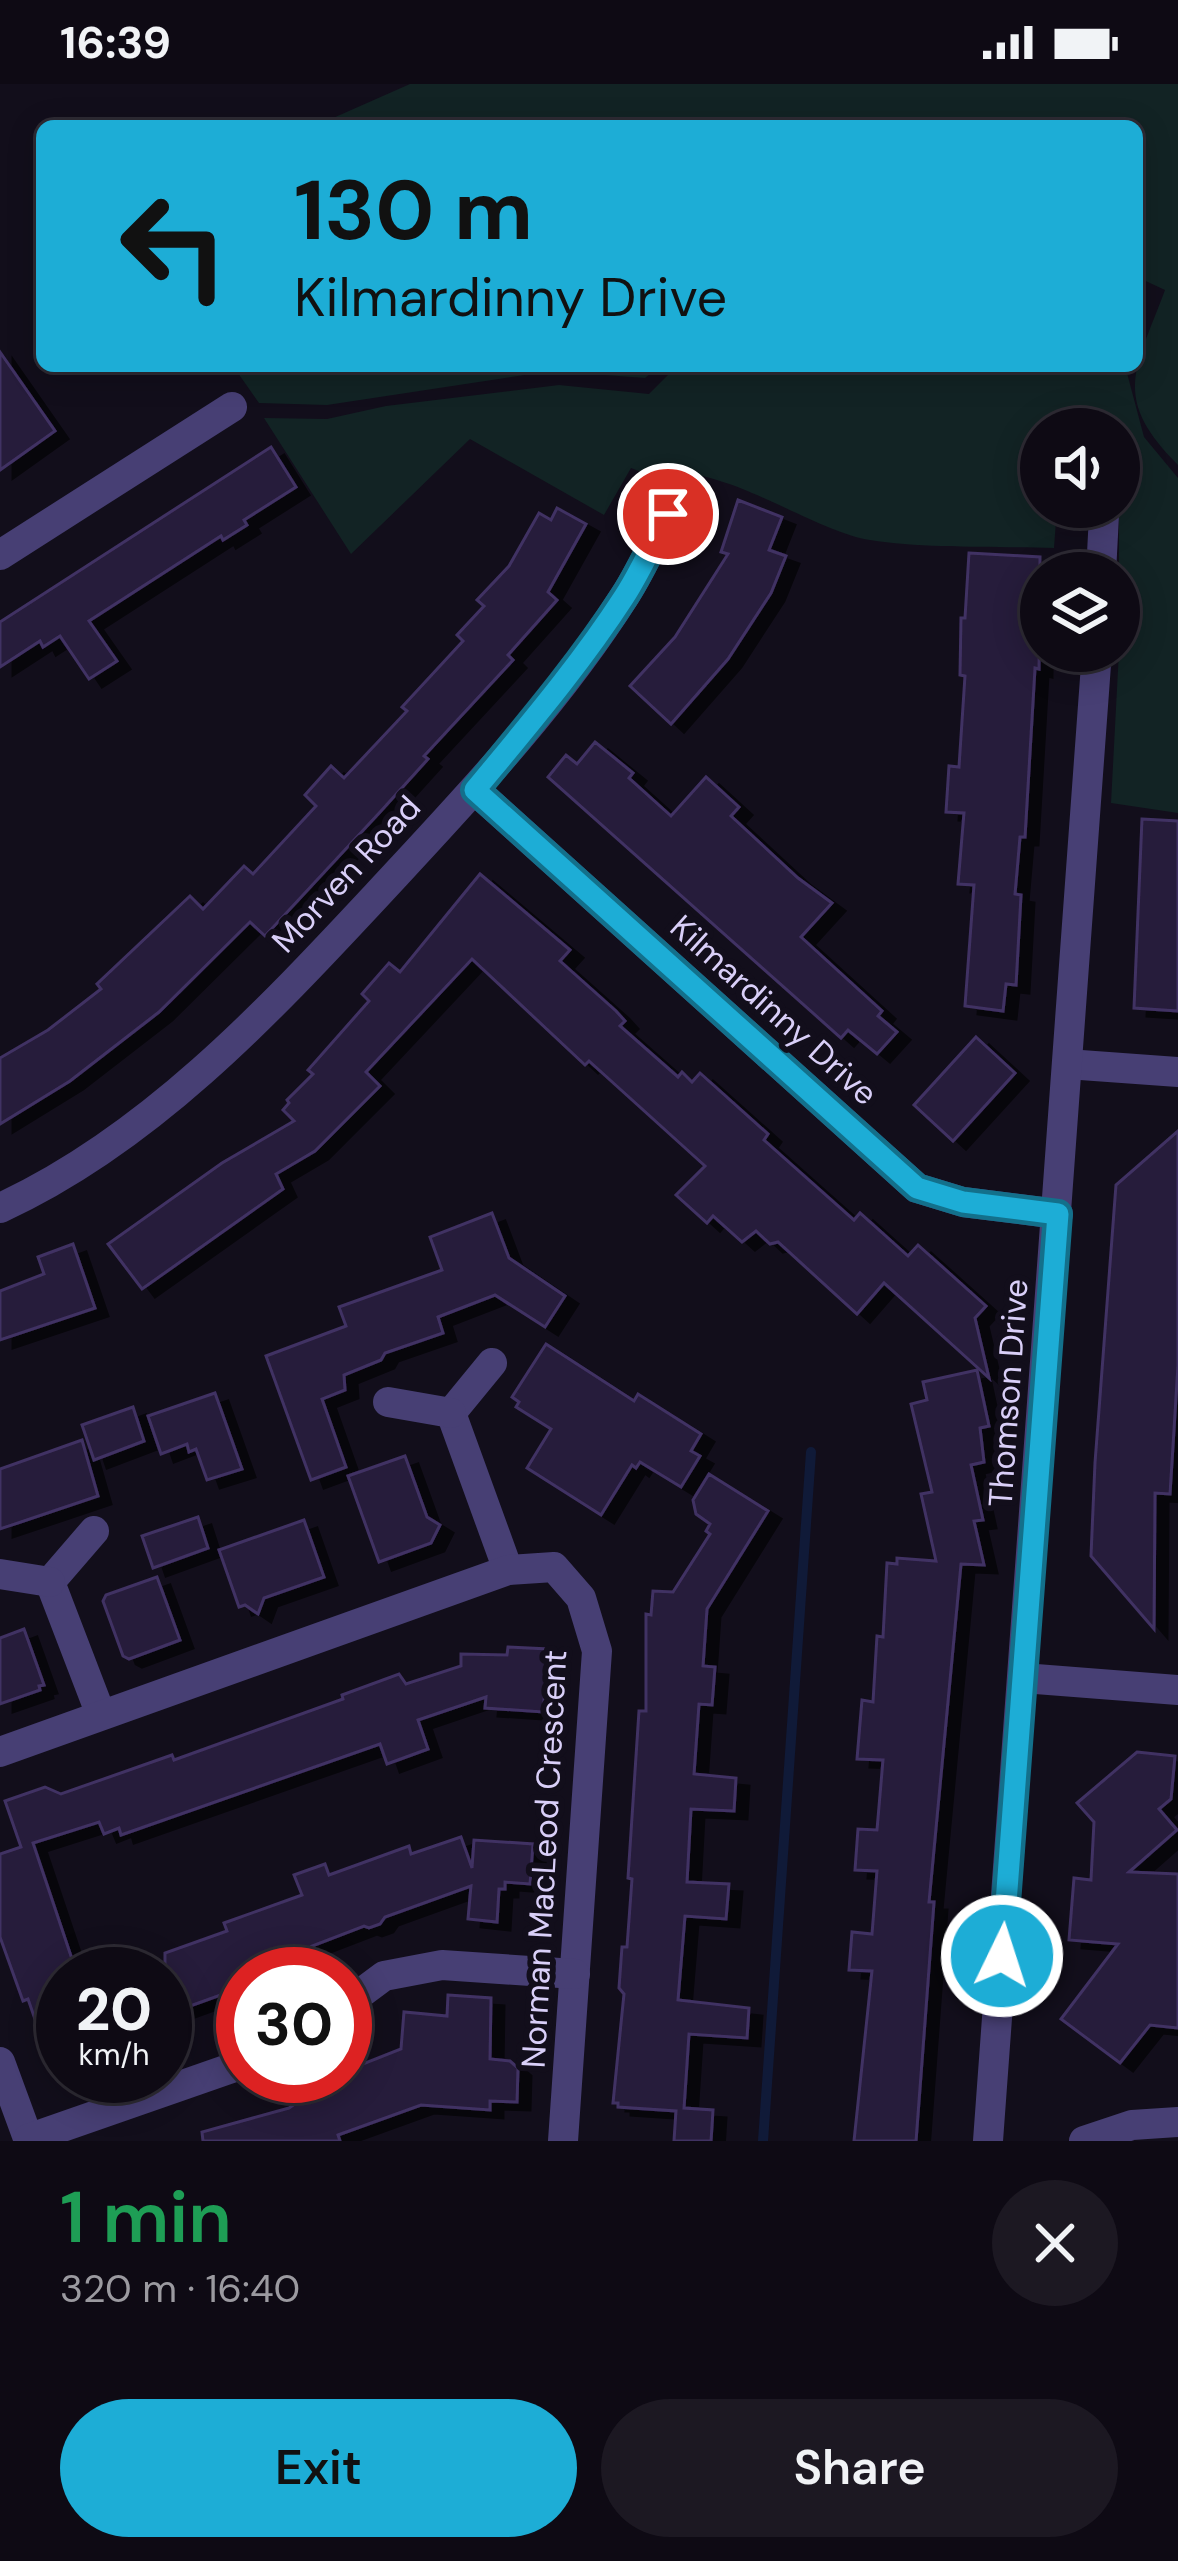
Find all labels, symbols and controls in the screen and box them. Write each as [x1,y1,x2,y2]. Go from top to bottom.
text: 16:39 [60,13,171,72]
text: 130 m [294,156,533,265]
icon: left [96,168,252,324]
text: Kilmardinny Drive [294,262,727,333]
map controls [1020,408,1140,672]
button: sound [1020,408,1140,528]
pin [617,463,719,565]
icon: arrive [635,481,701,547]
button: layers [1020,552,1140,672]
street label: Morven Road [262,786,430,962]
street label: Kilmardinny Drive [661,905,887,1115]
street label: Thomson Drive [979,1278,1037,1508]
street label: Norman MacLeod Crescent [512,1649,576,2069]
position arrow [939,1893,1065,2019]
speed limit sign: 30 [216,1947,372,2103]
text: 20 [76,1970,152,2049]
text: km/h [79,2035,149,2074]
text: 1 min [60,2171,232,2264]
button: close [992,2180,1118,2306]
text: 320 m · 16:40 [60,2263,300,2314]
button: Exit [60,2399,577,2537]
button: Share [601,2399,1118,2537]

